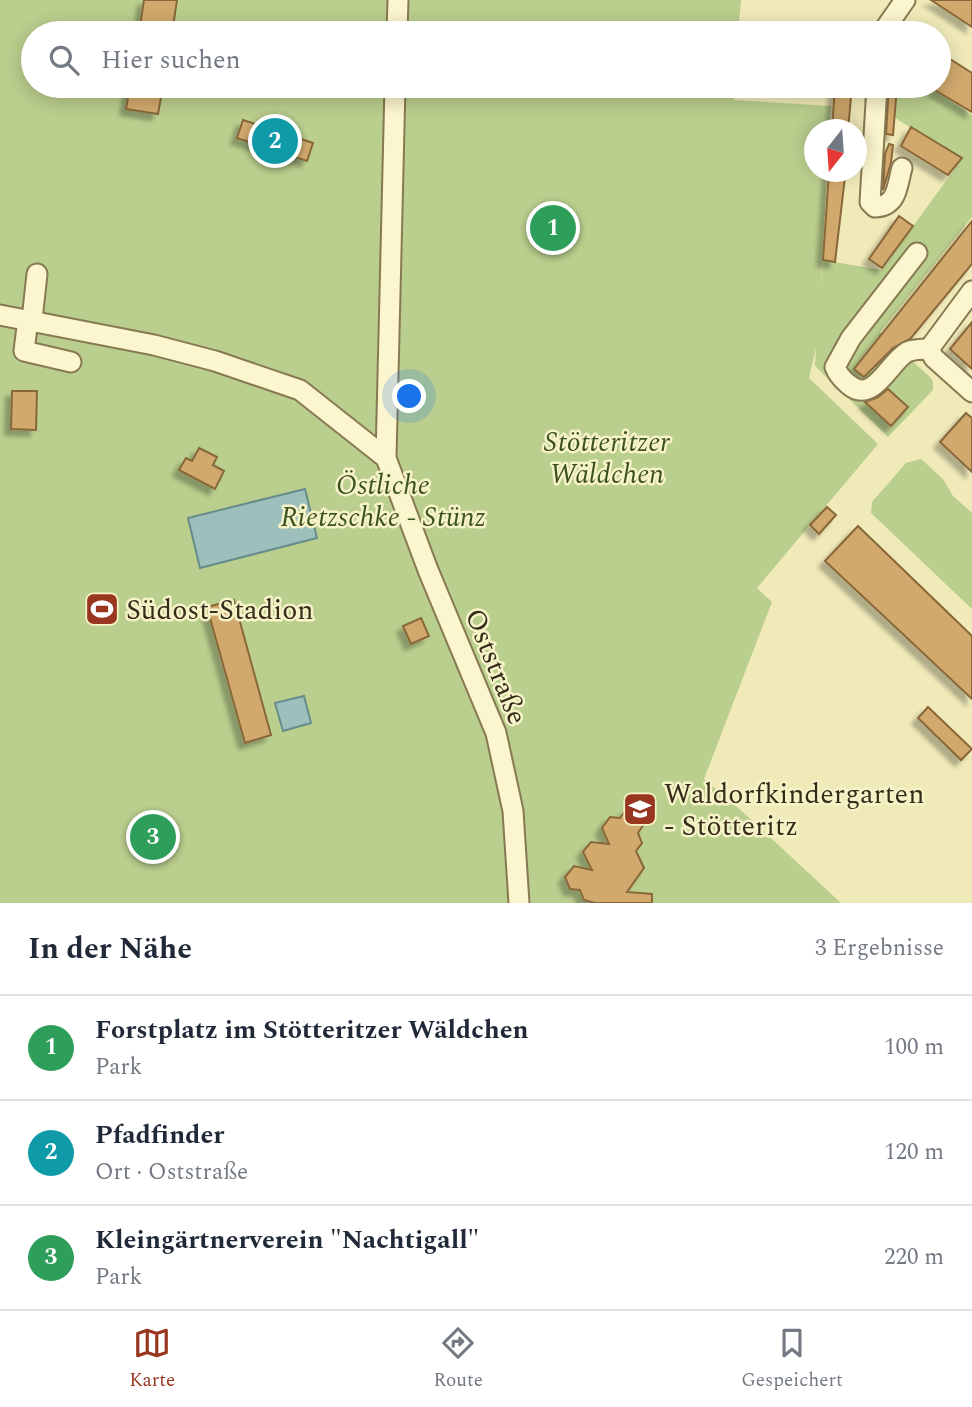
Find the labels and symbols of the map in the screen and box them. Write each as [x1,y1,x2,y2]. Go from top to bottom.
pin: 2 [252,115,298,167]
north arrow [804,119,867,182]
pin: 1 [530,202,576,254]
your location [392,379,426,413]
park label: Stötteritzer Wäldchen [544,421,670,496]
park label: Östliche Rietzschke - Stünz [280,464,486,539]
place label: Südost-Stadion [126,589,314,632]
sports icon: Südost-Stadion [83,590,121,628]
street label: Oststraße [453,602,538,731]
place label: Waldorfkindergarten - Stötteritz [664,773,924,848]
school or university icon: Waldorfkindergarten - Stötteritz [621,790,659,828]
pin: 3 [130,811,176,863]

